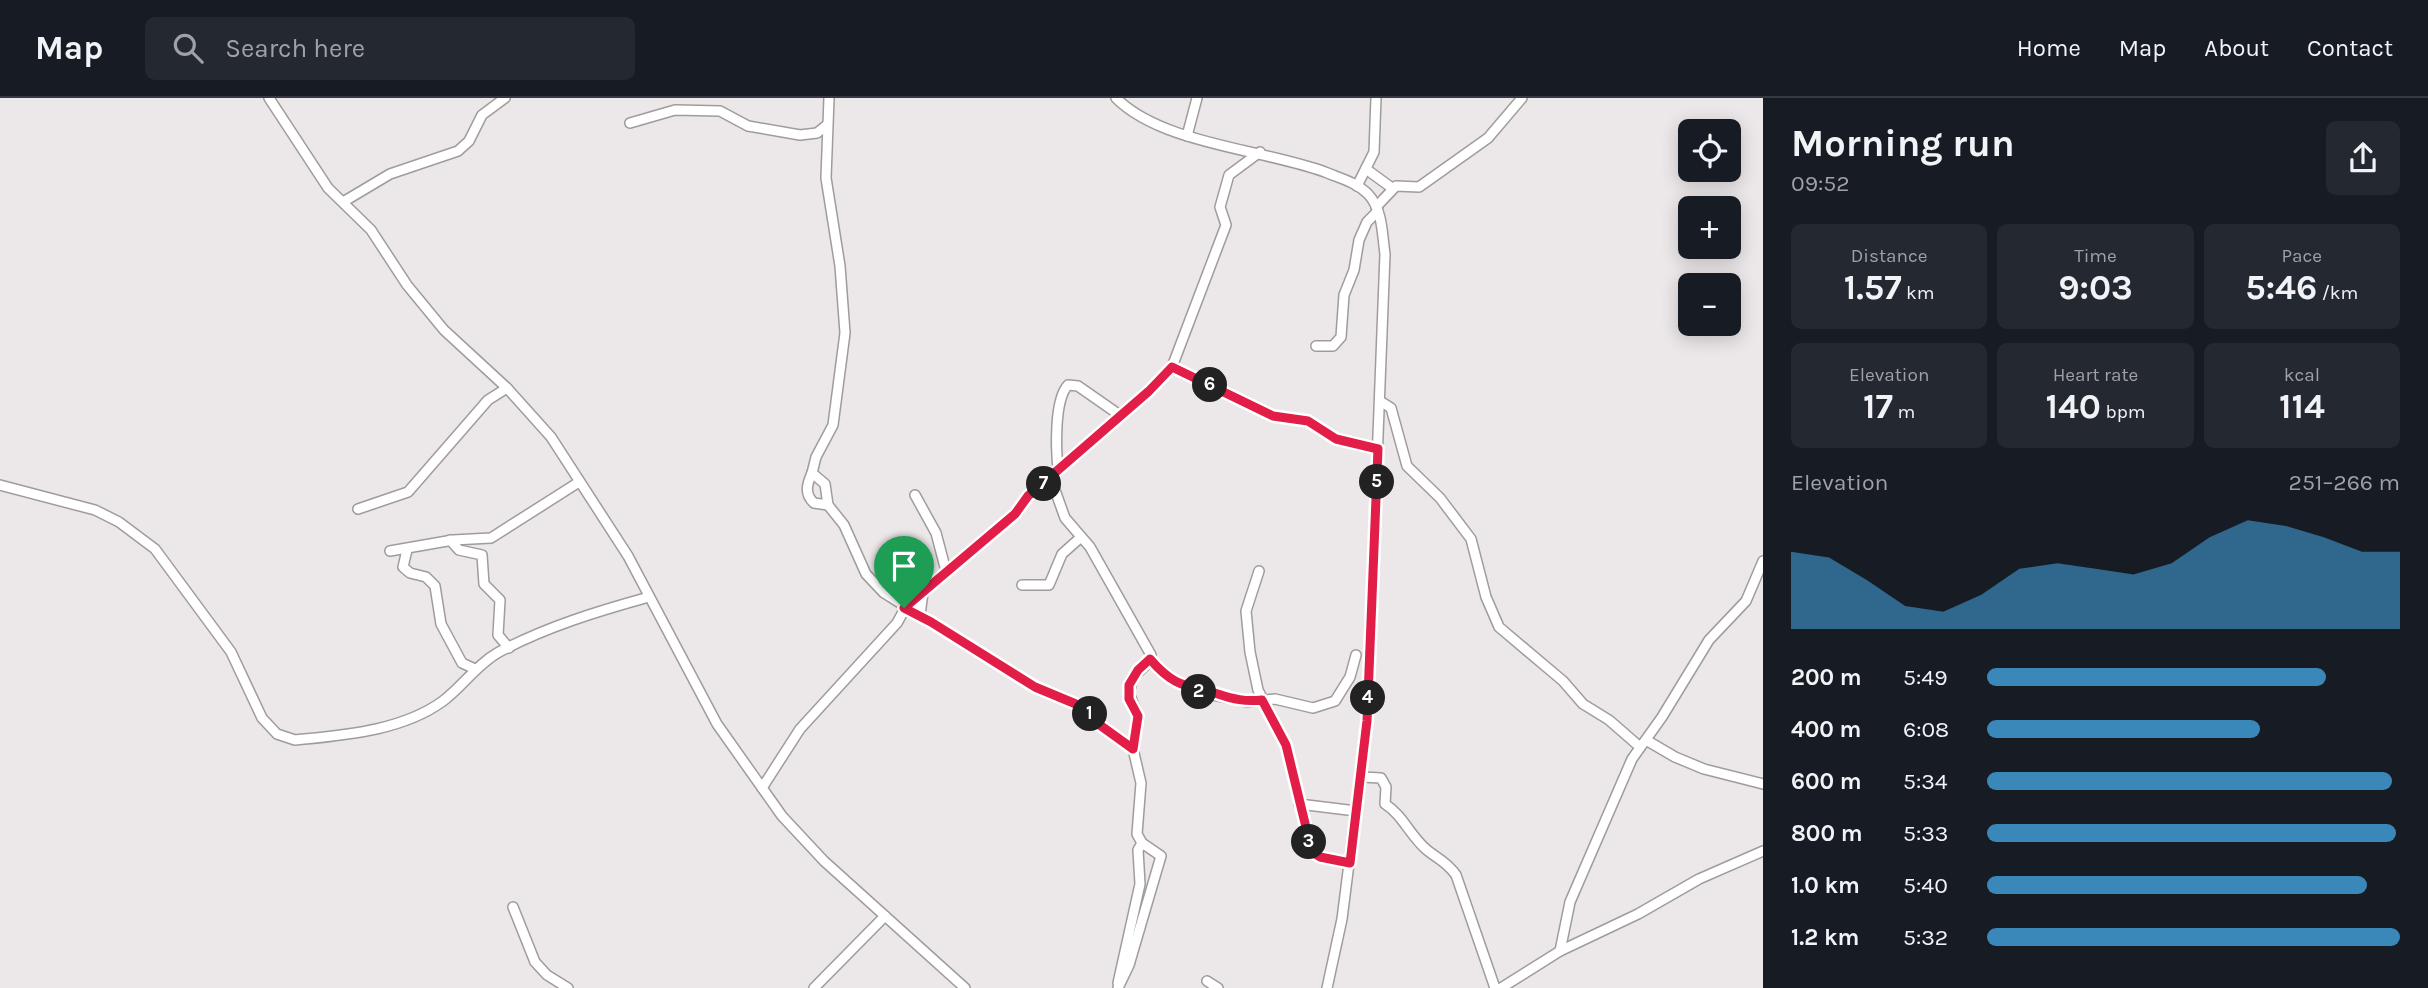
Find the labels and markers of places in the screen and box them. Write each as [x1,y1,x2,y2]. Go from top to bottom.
pin: 6 [1192,368,1228,402]
pin: 5 [1360,464,1394,500]
pin: 7 [1026,466,1062,502]
pin [874,536,934,608]
pin: 2 [1182,674,1216,710]
pin: 4 [1350,680,1386,716]
pin: 1 [1072,696,1108,732]
pin: 3 [1292,824,1326,860]

